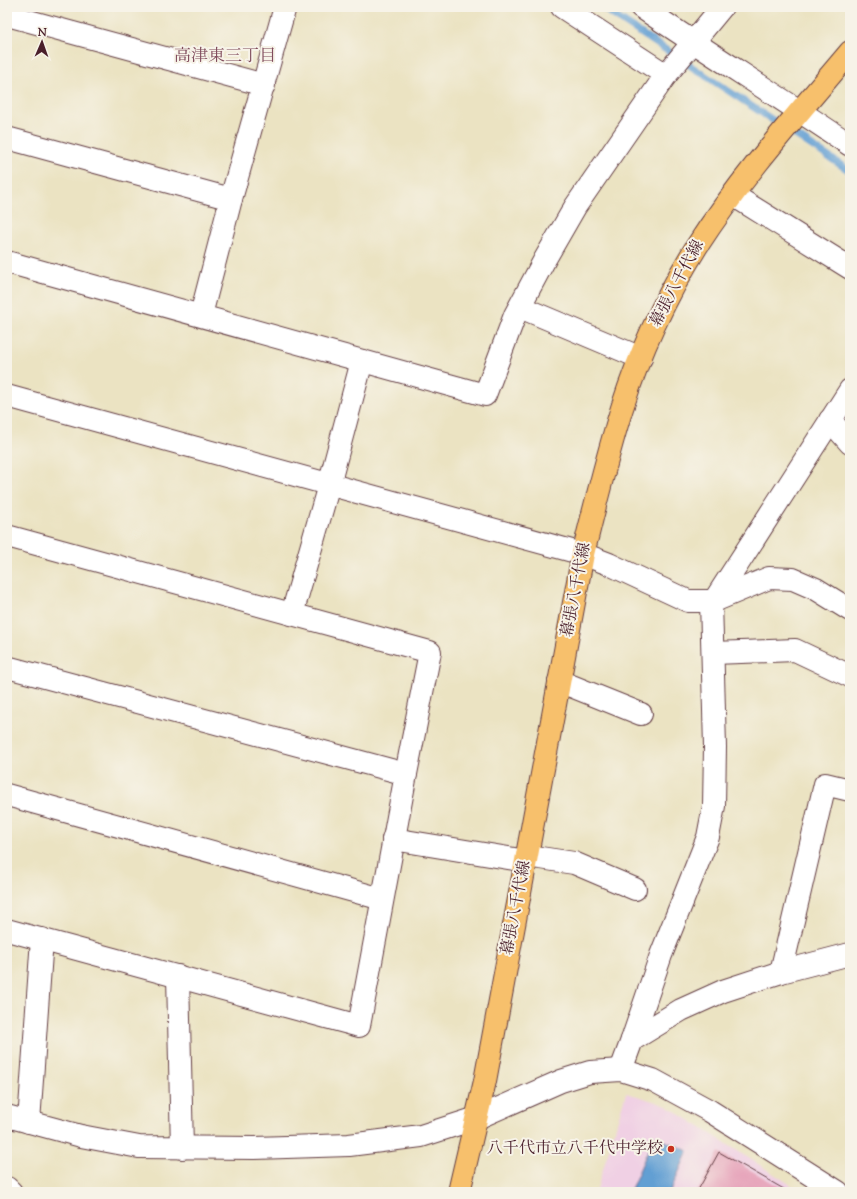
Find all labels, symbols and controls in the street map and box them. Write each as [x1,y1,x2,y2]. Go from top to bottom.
north arrow [22,22,62,62]
text: N [37,25,47,41]
district label: 高津東三丁目 [174,45,276,69]
street label: 幕張八千代線 [645,236,711,332]
street label: 幕張八千代線 [557,541,597,639]
street label: 幕張八千代線 [497,859,537,957]
place label: 八千代市立八千代中学校 [487,1138,663,1161]
marker: 八千代市立八千代中学校 [666,1144,676,1154]

